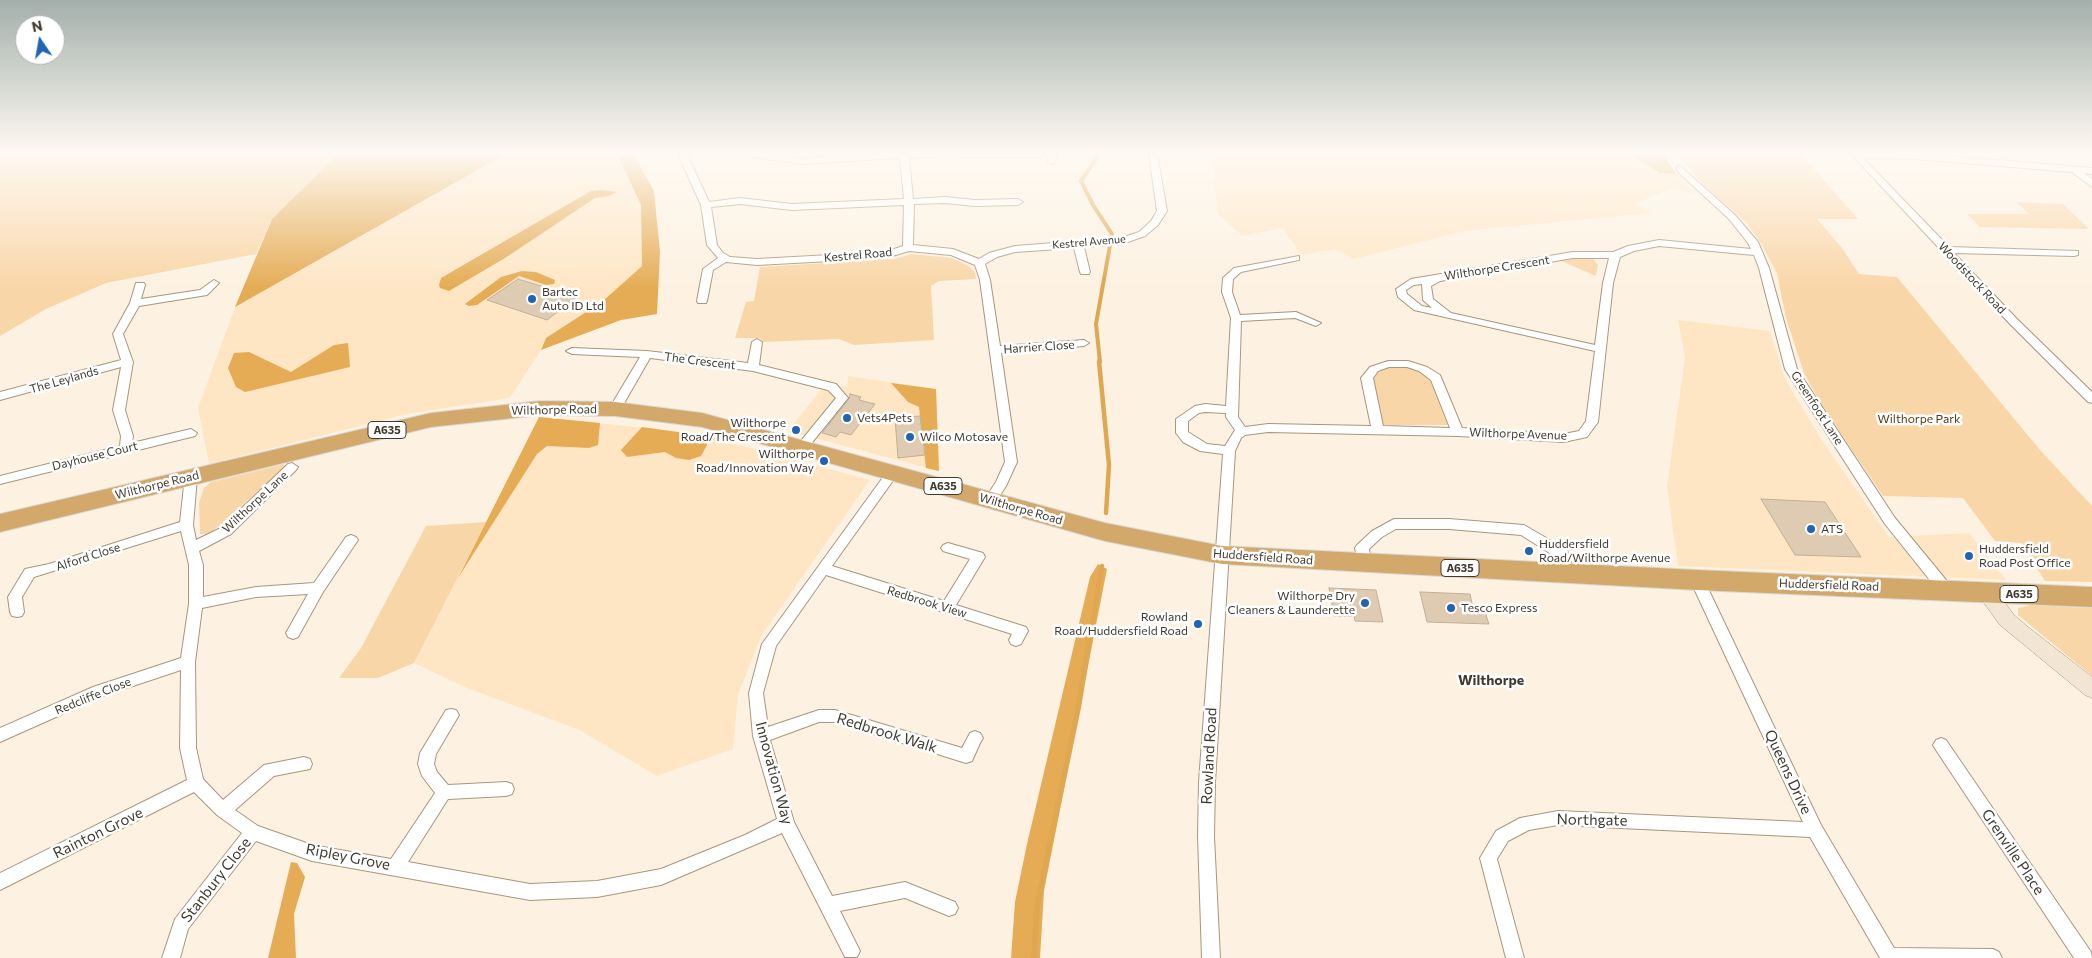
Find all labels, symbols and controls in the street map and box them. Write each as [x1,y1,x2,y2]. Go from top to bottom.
north arrow [15,15,65,65]
text: N [30,16,44,35]
street label: Kestrel Avenue [1052,232,1126,252]
street label: Woodstock Road [1935,239,2009,317]
street label: Kestrel Road [823,245,893,265]
street label: Wilthorpe Crescent [1443,253,1551,283]
place label: Bartec Auto ID Ltd [542,285,604,313]
marker: Bartec Auto ID Ltd [526,293,538,305]
street label: Harrier Close [1003,337,1075,357]
street label: The Crescent [663,349,737,373]
street label: The Leylands [28,363,100,397]
street label: Greenfoot Lane [1788,368,1846,448]
street label: Wilthorpe Road [511,402,597,418]
place label: Vets4Pets [857,411,912,425]
marker: Vets4Pets [841,412,853,424]
park label: Wilthorpe Park [1878,412,1960,426]
place label: Wilthorpe Road/The Crescent [681,416,786,444]
road number: A635 [368,422,406,438]
marker: Wilthorpe Road/The Crescent [790,424,802,436]
street label: Wilthorpe Avenue [1469,425,1567,443]
place label: Wilco Motosave [920,430,1008,444]
marker: Wilco Motosave [904,431,916,443]
street label: Dayhouse Court [51,438,139,474]
place label: Wilthorpe Road/Innovation Way [696,447,814,475]
marker: Wilthorpe Road/Innovation Way [818,455,830,467]
street label: Wilthorpe Road [114,468,200,502]
street label: Wilthorpe Lane [219,468,291,536]
road number: A635 [924,478,962,494]
street label: Wilthorpe Road [978,490,1064,528]
place label: ATS [1821,522,1843,536]
marker: ATS [1805,523,1817,535]
place label: Huddersfield Road/Wilthorpe Avenue [1539,537,1670,565]
street label: Alford Close [54,540,122,574]
place label: Huddersfield Road Post Office [1979,542,2071,570]
marker: Huddersfield Road/Wilthorpe Avenue [1523,545,1535,557]
street label: Huddersfield Road [1212,546,1314,568]
marker: Huddersfield Road Post Office [1963,550,1975,562]
road number: A635 [1441,560,1479,576]
street label: Huddersfield Road [1779,576,1879,594]
street label: Redbrook View [885,583,969,621]
road number: A635 [2000,586,2038,602]
place label: Wilthorpe Dry Cleaners & Launderette [1228,589,1355,617]
marker: Wilthorpe Dry Cleaners & Launderette [1359,597,1371,609]
place label: Tesco Express [1461,601,1537,615]
marker: Tesco Express [1445,602,1457,614]
place label: Rowland Road/Huddersfield Road [1054,610,1188,638]
marker: Rowland Road/Huddersfield Road [1192,618,1204,630]
district label: Wilthorpe [1458,672,1524,688]
street label: Redcliffe Close [53,674,133,718]
street label: Rowland Road [1197,707,1221,805]
street label: Redbrook Walk [835,709,939,757]
street label: Innovation Way [752,720,796,826]
street label: Queens Drive [1761,727,1815,817]
street label: Rainton Grove [50,804,146,862]
street label: Grenville Place [1978,806,2048,898]
street label: Northgate [1556,810,1628,830]
street label: Stanbury Close [177,834,255,926]
street label: Ripley Grove [304,840,392,874]

